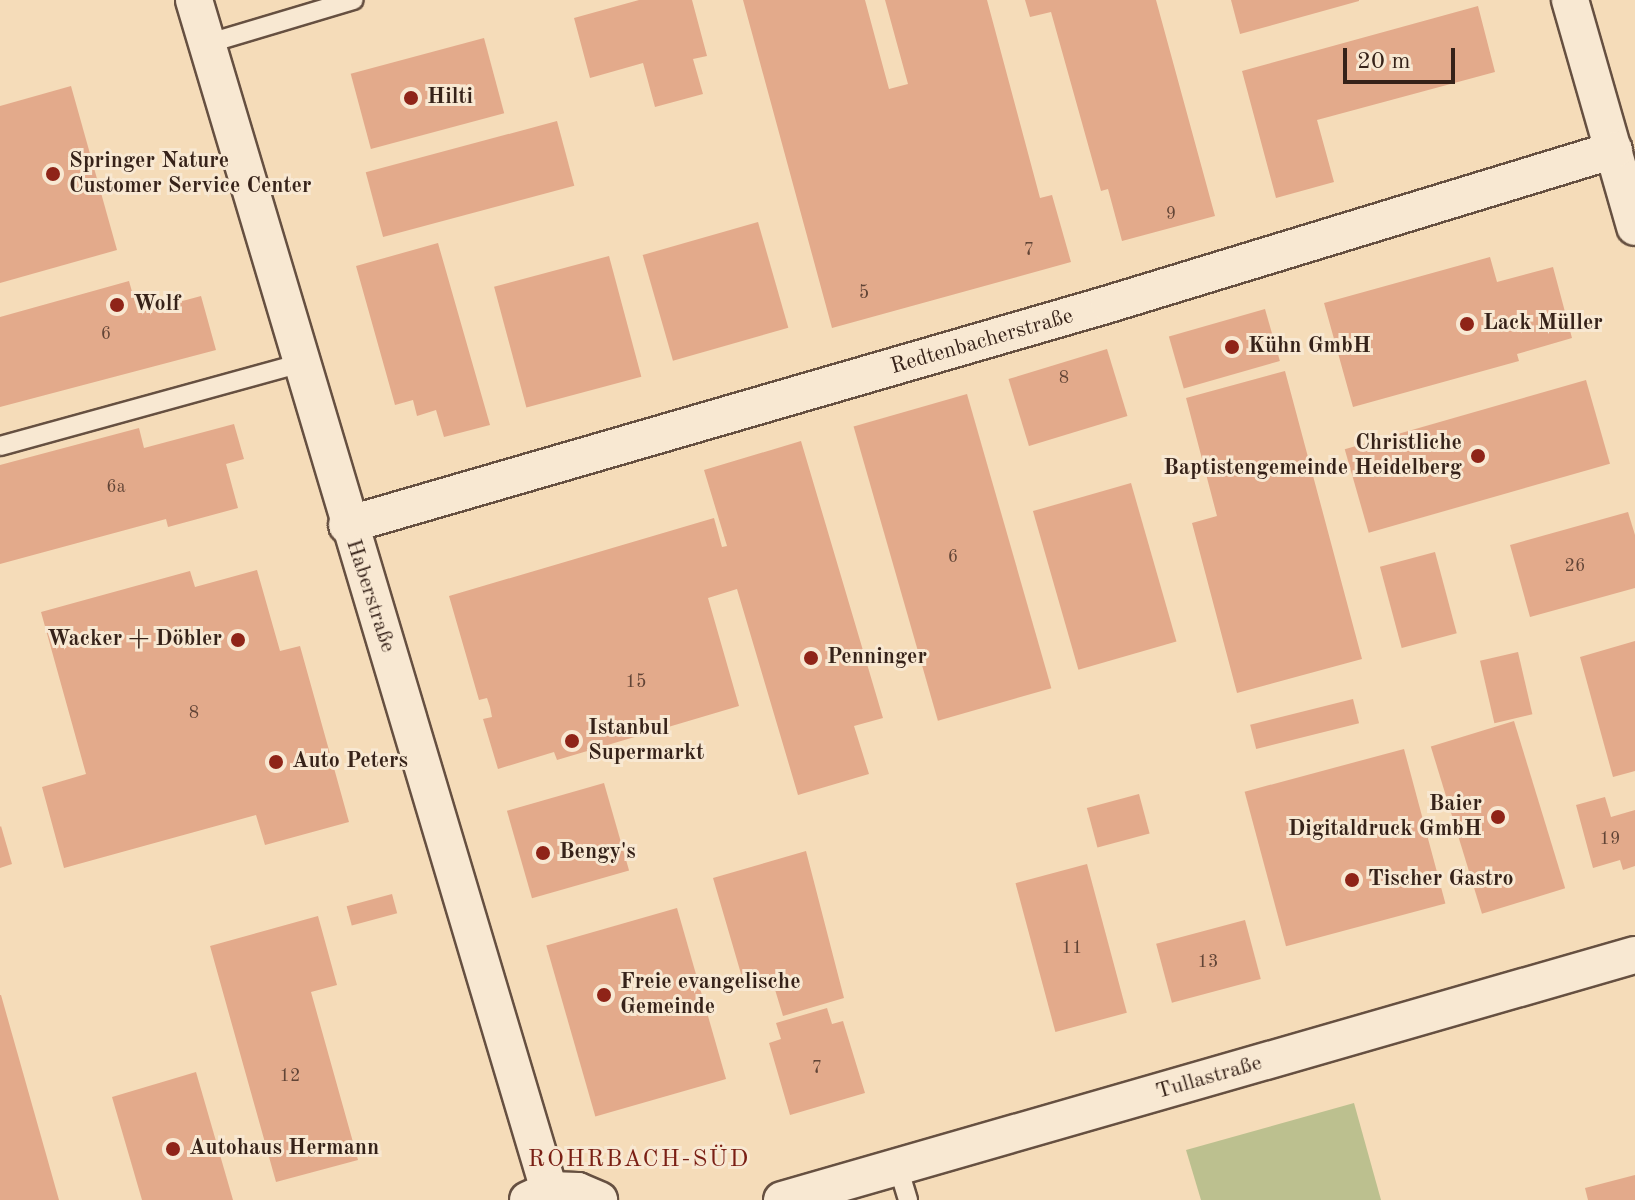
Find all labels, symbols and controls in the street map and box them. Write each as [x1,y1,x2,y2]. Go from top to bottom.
scale bar [1347,32,1459,82]
text: 20 m [1357,50,1411,74]
place label: Hilti [427,85,473,111]
marker: Hilti [402,89,420,107]
place label: Springer Nature Customer Service Center [69,148,312,200]
marker: Springer Nature Customer Service Center [44,165,62,183]
house number: 9 [1166,203,1176,225]
house number: 7 [1024,239,1034,261]
house number: 5 [859,282,869,304]
place label: Wolf [133,292,180,318]
marker: Wolf [108,296,126,314]
street label: Redtenbacherstraße [888,303,1076,381]
place label: Lack Müller [1483,311,1603,337]
marker: Lack Müller [1458,315,1476,333]
house number: 6 [101,323,111,345]
place label: Kühn GmbH [1248,334,1371,360]
marker: Kühn GmbH [1223,338,1241,356]
house number: 8 [1059,367,1069,389]
place label: Christliche Baptistengemeinde Heidelberg [1163,430,1462,482]
marker: Christliche Baptistengemeinde Heidelberg [1469,447,1487,465]
house number: 6a [106,476,126,498]
street label: Haberstraße [339,536,401,656]
house number: 6 [948,546,958,568]
house number: 26 [1565,555,1585,577]
place label: Wacker + Döbler [47,627,222,653]
marker: Wacker + Döbler [229,631,247,649]
place label: Penninger [827,645,927,671]
marker: Penninger [802,649,820,667]
house number: 15 [626,671,646,693]
house number: 8 [189,702,199,724]
place label: Istanbul Supermarkt [588,715,704,766]
marker: Istanbul Supermarkt [563,732,581,750]
place label: Auto Peters [292,749,408,775]
marker: Auto Peters [267,753,285,771]
place label: Baier Digitaldruck GmbH [1288,791,1482,842]
marker: Baier Digitaldruck GmbH [1489,808,1507,826]
house number: 19 [1600,828,1620,850]
place label: Bengy's [559,840,636,866]
marker: Bengy's [534,844,552,862]
place label: Tischer Gastro [1368,867,1514,893]
marker: Tischer Gastro [1343,871,1361,889]
house number: 11 [1062,937,1082,959]
house number: 13 [1198,951,1218,973]
place label: Freie evangelische Gemeinde [620,969,801,1020]
marker: Freie evangelische Gemeinde [595,986,613,1004]
street label: Tullastraße [1153,1050,1265,1106]
house number: 7 [812,1057,822,1079]
house number: 12 [280,1065,300,1087]
place label: Autohaus Hermann [189,1136,379,1162]
marker: Autohaus Hermann [164,1140,182,1158]
district label: ROHRBACH-SÜD [528,1147,750,1175]

